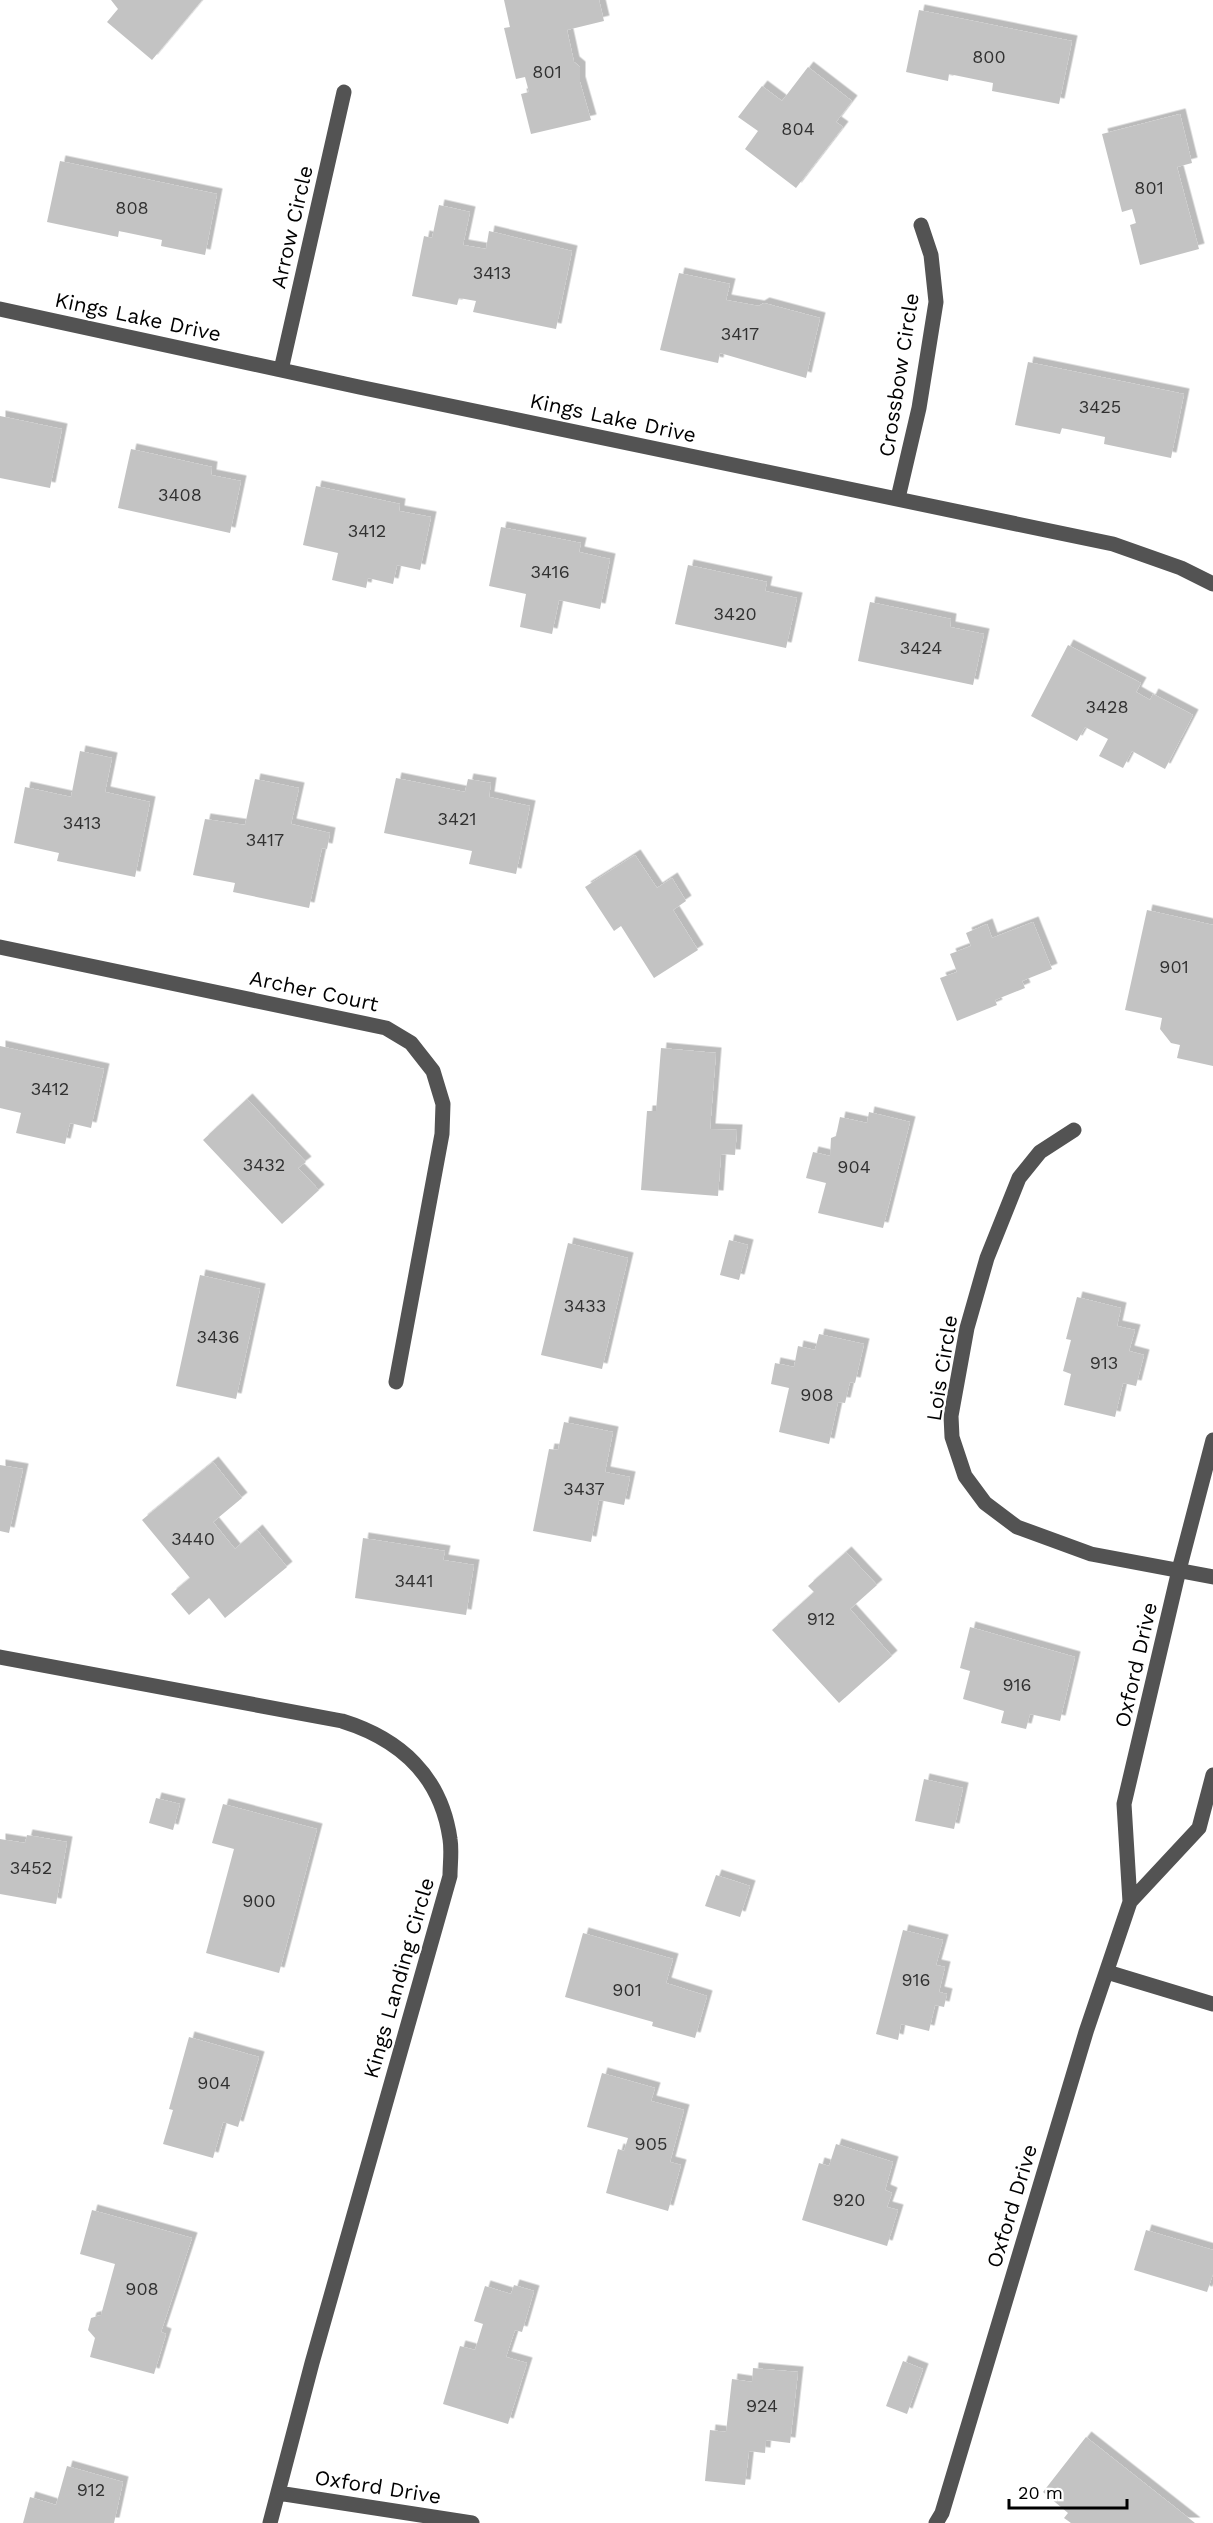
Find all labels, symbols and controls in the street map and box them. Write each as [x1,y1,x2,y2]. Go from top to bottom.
house number: 800 [972,46,1006,67]
house number: 801 [532,61,562,82]
house number: 804 [781,118,815,139]
street label: Arrow Circle [265,163,318,291]
house number: 801 [1134,177,1164,198]
house number: 808 [115,197,149,218]
house number: 3413 [473,262,511,283]
street label: Kings Lake Drive [53,287,223,346]
street label: Crossbow Circle [873,291,924,459]
house number: 3417 [721,323,759,344]
street label: Kings Lake Drive [528,388,698,447]
house number: 3425 [1079,396,1121,417]
house number: 3408 [158,484,202,505]
house number: 3412 [348,520,386,541]
house number: 3416 [530,561,570,582]
house number: 3420 [713,603,757,624]
house number: 3424 [900,637,942,658]
house number: 3428 [1085,696,1129,717]
house number: 3421 [437,808,477,829]
house number: 3413 [63,812,101,833]
house number: 3417 [246,829,284,850]
house number: 901 [1159,956,1189,977]
street label: Archer Court [247,965,381,1016]
house number: 3412 [31,1078,69,1099]
house number: 3432 [243,1154,285,1175]
house number: 904 [837,1156,871,1177]
house number: 3433 [564,1295,606,1316]
street label: Lois Circle [921,1313,962,1423]
house number: 3436 [197,1326,239,1347]
house number: 913 [1090,1352,1118,1373]
house number: 908 [800,1384,834,1405]
house number: 3437 [563,1478,605,1499]
house number: 3440 [171,1528,215,1549]
house number: 3441 [394,1570,434,1591]
street label: Oxford Drive [1109,1600,1162,1730]
house number: 912 [807,1608,835,1629]
house number: 916 [1002,1674,1032,1695]
house number: 3452 [10,1857,52,1878]
street label: Kings Landing Circle [358,1875,439,2081]
house number: 900 [242,1890,276,1911]
house number: 916 [901,1969,931,1990]
house number: 901 [612,1979,642,2000]
house number: 904 [197,2072,231,2093]
house number: 905 [635,2133,667,2154]
street label: Oxford Drive [981,2141,1042,2271]
house number: 920 [833,2189,865,2210]
house number: 908 [125,2278,159,2299]
house number: 924 [746,2395,778,2416]
street label: Oxford Drive [313,2464,443,2509]
scale bar [1009,2472,1128,2510]
house number: 912 [77,2479,105,2500]
text: 20 m [1018,2482,1063,2503]

